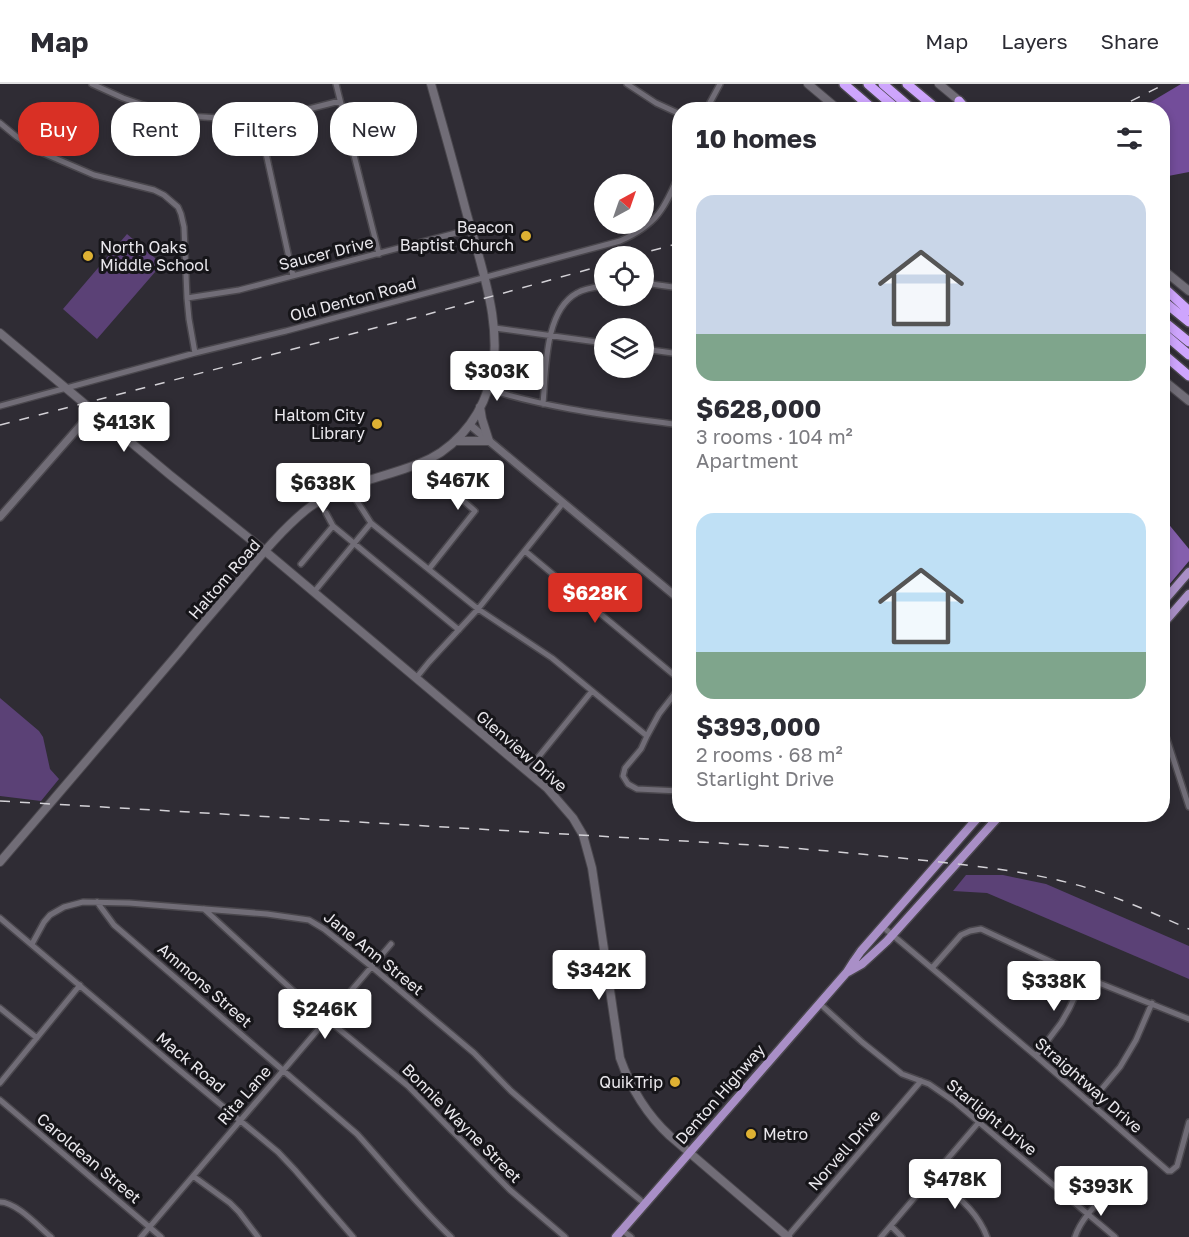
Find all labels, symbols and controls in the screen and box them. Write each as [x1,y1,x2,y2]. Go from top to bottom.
text: Map [30,25,88,58]
text: Map [925,28,968,54]
text: Layers [1001,28,1068,54]
text: Share [1101,28,1159,54]
chip: Buy [18,102,99,156]
chip: Rent [111,102,200,156]
chip: Filters [212,102,318,156]
chip: New [330,102,417,156]
icon: filters [1113,122,1146,155]
text: 10 homes [696,123,817,154]
north arrow [594,174,654,234]
map controls [594,174,654,378]
place label: Beacon Baptist Church [400,217,514,255]
marker: Beacon Baptist Church [519,229,533,243]
street label: Saucer Drive [277,232,375,274]
icon: home [867,234,975,342]
place label: North Oaks Middle School [100,237,209,275]
button: locate [594,246,654,306]
marker: North Oaks Middle School [81,249,95,263]
street label: Old Denton Road [288,273,418,325]
button: layers [594,318,654,378]
pin: $303K [455,351,539,402]
text: $303K [464,358,530,382]
text: $628,000 [696,393,821,424]
pin: $413K [82,402,166,453]
place label: Haltom City Library [274,405,365,443]
text: $413K [93,409,155,433]
marker: Haltom City Library [370,417,384,431]
text: 3 rooms · 104 m² [696,424,853,448]
text: Apartment [696,448,799,472]
pin: $467K [416,460,500,511]
pin: $638K [281,463,365,514]
text: $467K [426,467,490,491]
text: $638K [290,470,356,494]
street label: Haltom Road [184,535,264,623]
icon: home [867,552,975,660]
pin: $628K [553,573,637,624]
text: $628K [562,580,628,604]
street label: Glenview Drive [472,706,572,796]
text: $393,000 [696,711,821,742]
text: 2 rooms · 68 m² [696,742,843,766]
text: Starlight Drive [696,766,834,790]
street label: Jane Ann Street [320,907,428,999]
street label: Ammons Street [154,939,256,1031]
pin: $342K [557,950,641,1001]
text: $342K [567,957,631,981]
pin: $338K [1012,961,1096,1012]
text: $338K [1021,968,1087,992]
pin: $246K [283,989,367,1040]
text: $246K [292,996,358,1020]
street label: Mack Road [152,1027,230,1097]
street label: Straightway Drive [1031,1033,1147,1137]
street label: Denton Highway [671,1040,769,1148]
street label: Bonnie Wayne Street [398,1059,526,1187]
street label: Rita Lane [213,1061,275,1129]
place label: QuikTrip [599,1072,663,1092]
street label: Starlight Drive [943,1074,1041,1160]
marker: QuikTrip [668,1075,682,1089]
street label: Norvell Drive [804,1106,884,1194]
street label: Caroldean Street [33,1109,145,1207]
place label: Metro [763,1124,808,1144]
marker: Metro [744,1127,758,1141]
pin: $478K [913,1159,997,1210]
text: $478K [923,1166,987,1190]
pin: $393K [1059,1166,1143,1217]
text: $393K [1069,1173,1134,1197]

